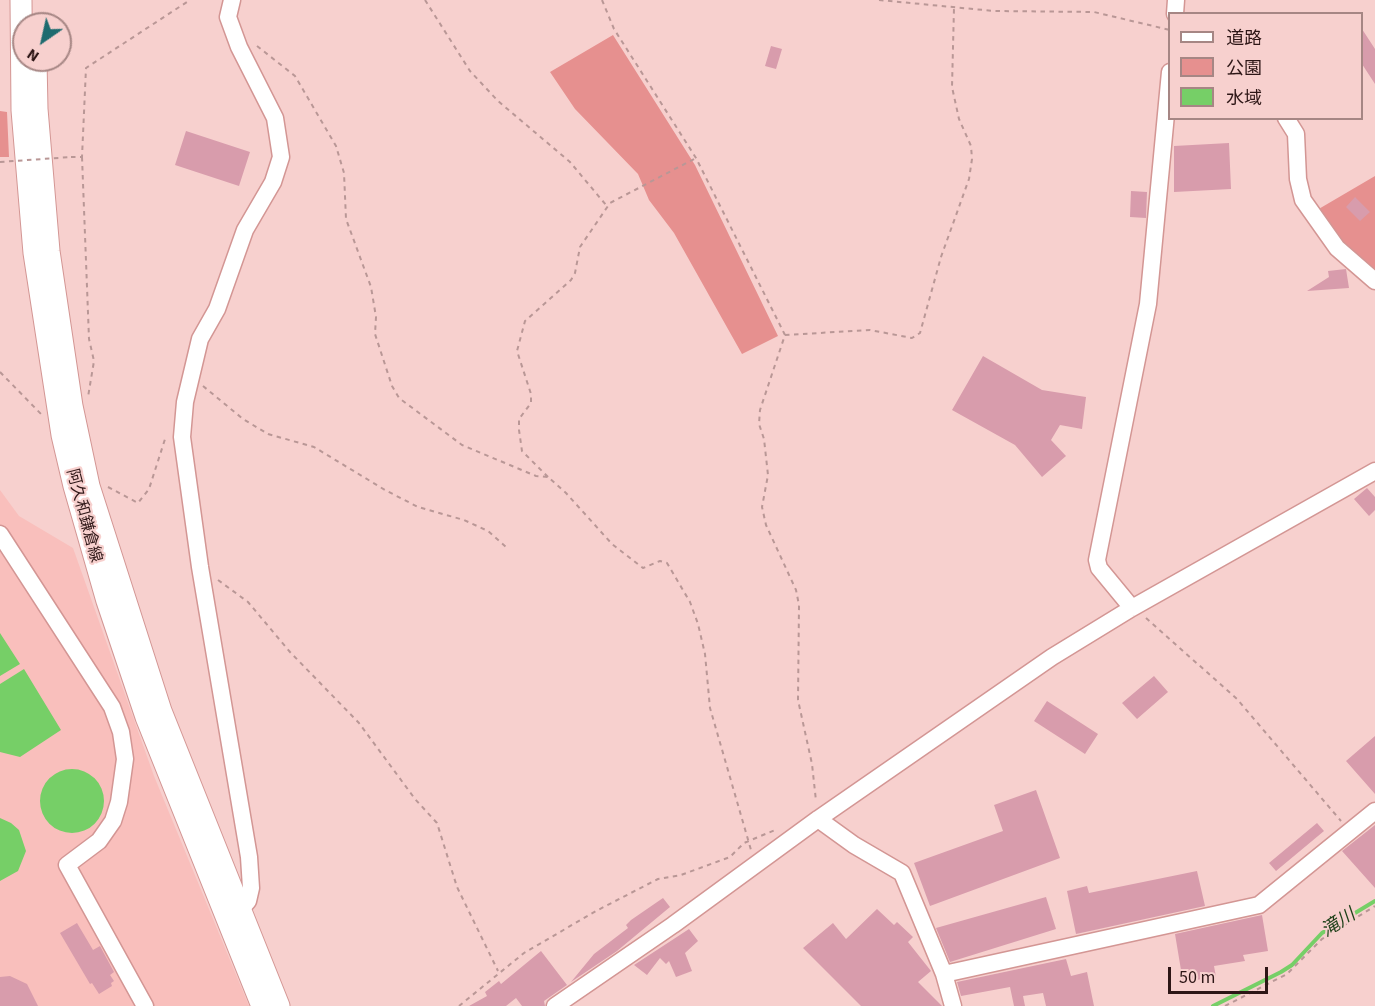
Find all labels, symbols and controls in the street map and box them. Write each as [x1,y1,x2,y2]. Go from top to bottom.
north arrow [12,12,72,72]
legend [1168,12,1363,120]
text: 道路 [1226,26,1262,51]
text: N [22,43,44,67]
text: 公園 [1226,56,1262,81]
text: 水域 [1226,86,1262,111]
street label: 阿久和鎌倉線 [61,467,105,565]
water label: 滝川 [1318,905,1360,943]
scale bar [1171,955,1272,993]
text: 50 m [1179,965,1215,990]

